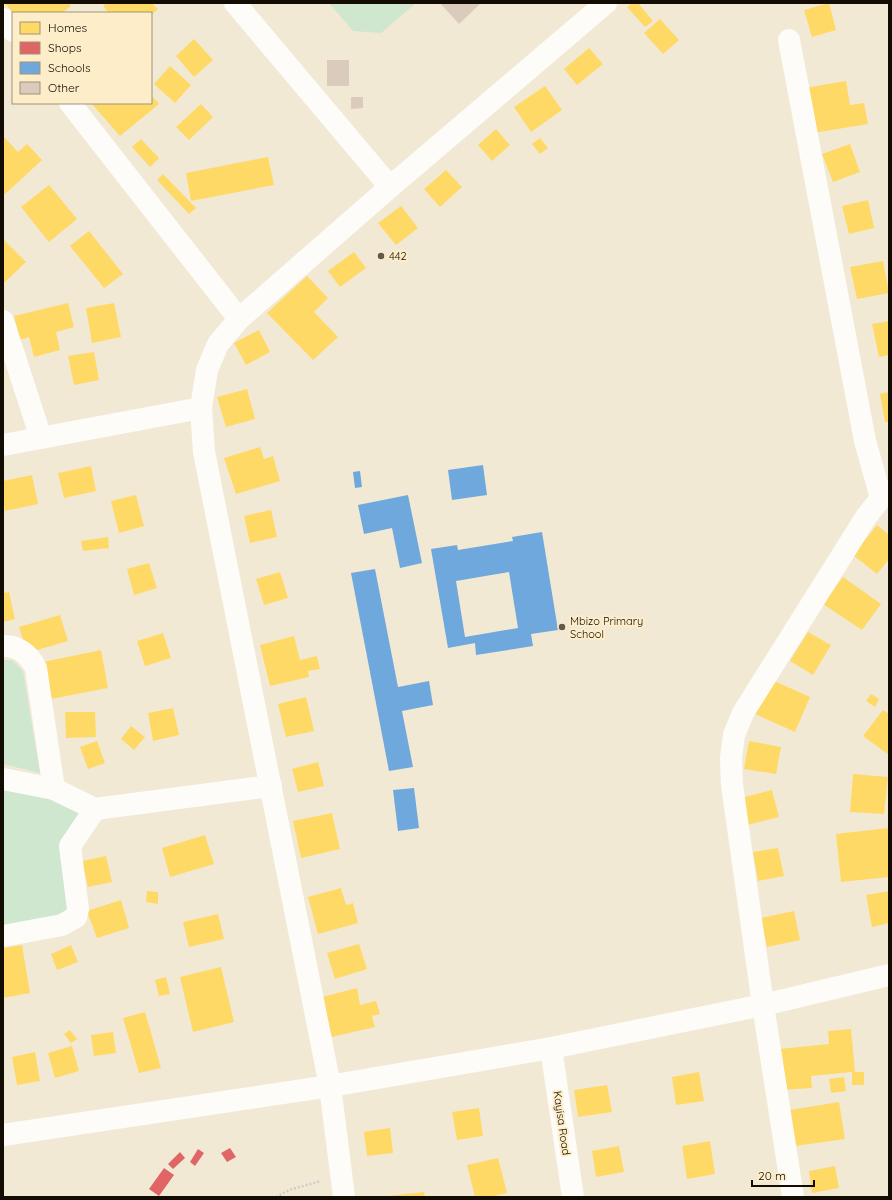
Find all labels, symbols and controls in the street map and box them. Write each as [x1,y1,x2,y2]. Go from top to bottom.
legend [12,12,152,104]
text: Homes [48,20,88,35]
text: Shops [48,40,82,55]
text: Schools [48,60,91,75]
text: Other [48,80,80,95]
place label: 442 [389,249,407,263]
marker: 442 [376,251,386,261]
place label: Mbizo Primary School [570,614,643,641]
marker: Mbizo Primary School [557,622,567,632]
street label: Kayisa Road [551,1090,573,1156]
scale bar [752,1162,814,1188]
text: 20 m [758,1168,786,1183]

